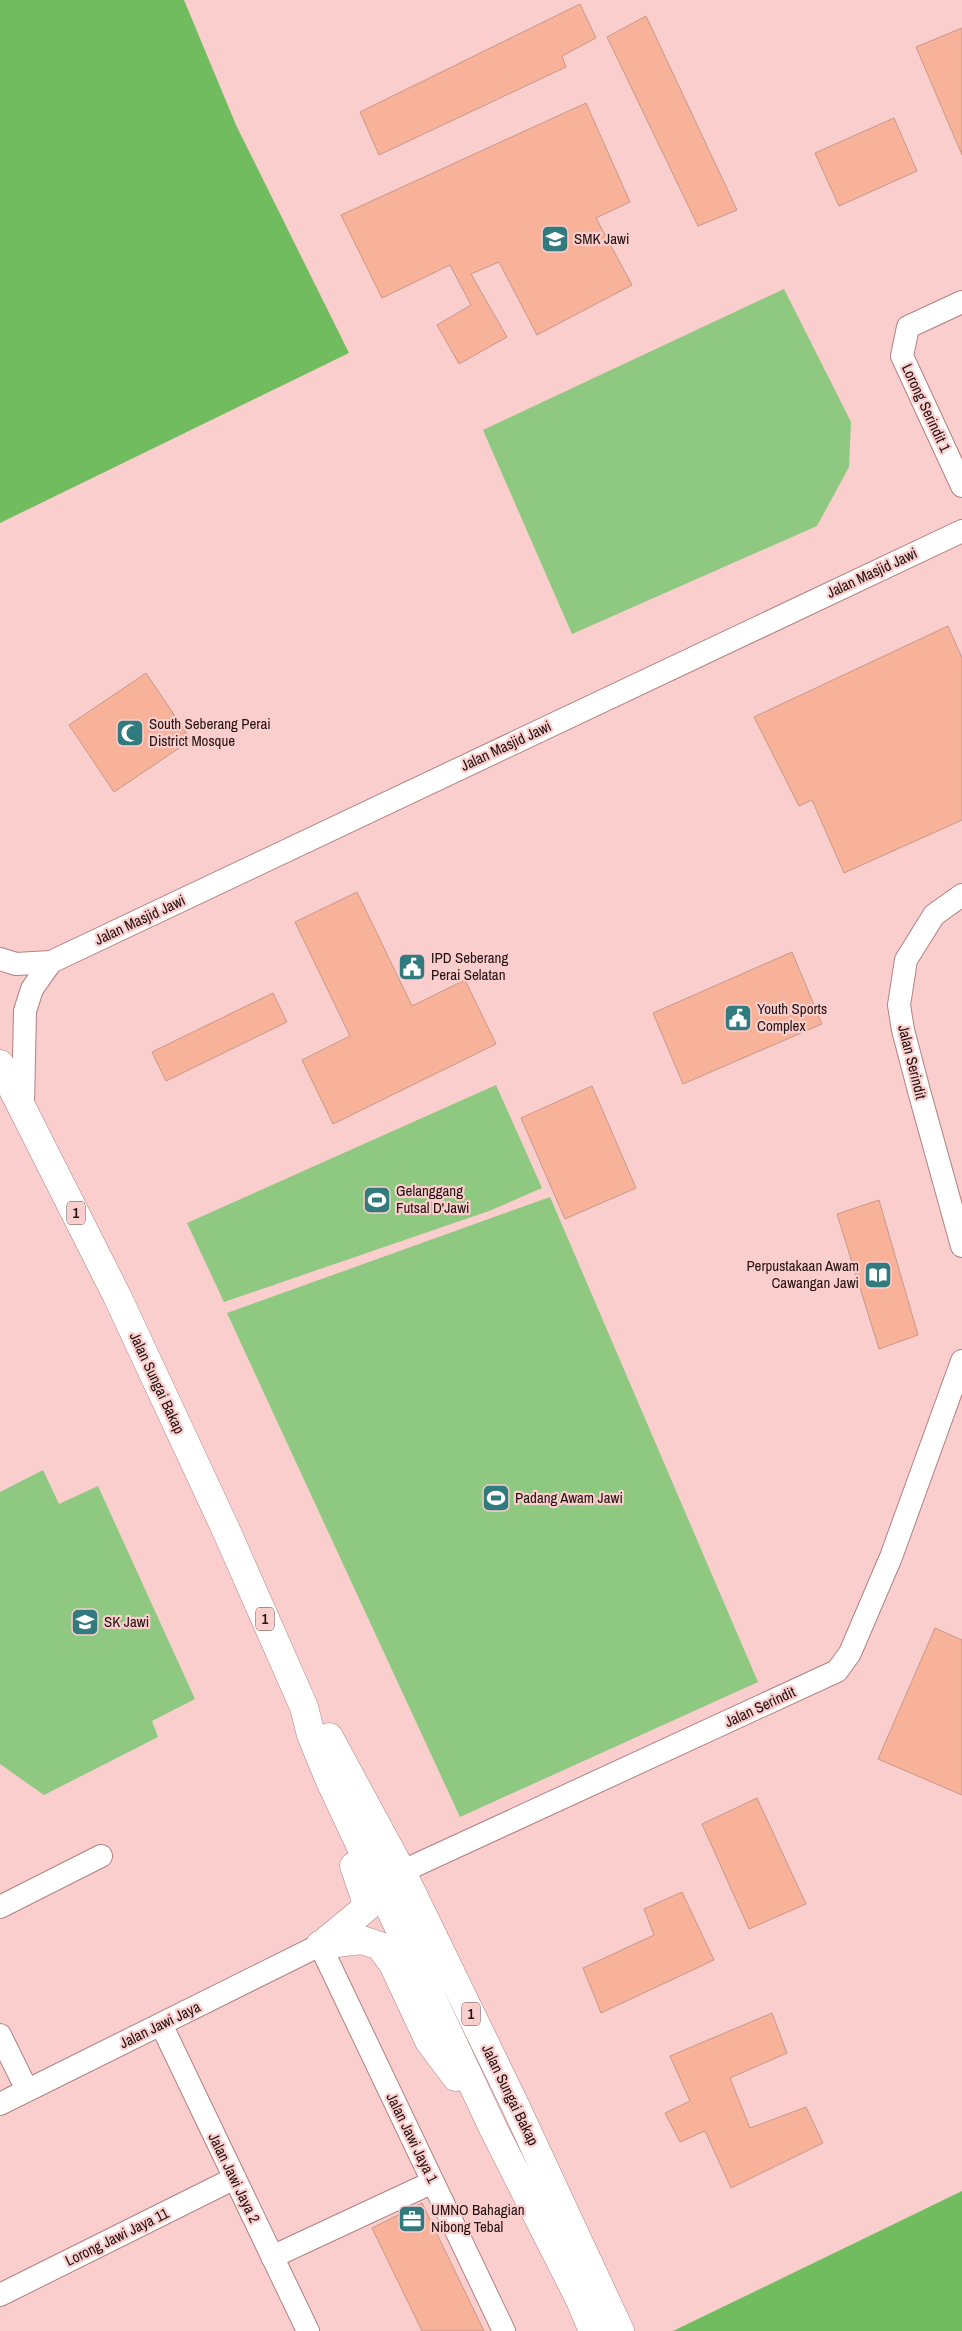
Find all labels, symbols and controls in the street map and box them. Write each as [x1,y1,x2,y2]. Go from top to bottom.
school or university icon: SMK Jawi [540,224,570,254]
place label: SMK Jawi [574,228,629,249]
street label: Lorong Serindit 1 [897,360,956,455]
street label: Jalan Masjid Jawi [823,542,921,603]
place label: South Seberang Perai District Mosque [149,713,271,751]
street label: Jalan Masjid Jawi [457,715,555,776]
mosque icon: South Seberang Perai District Mosque [115,718,145,748]
street label: Jalan Masjid Jawi [91,889,189,950]
place label: IPD Seberang Perai Selatan [431,947,508,985]
public building icon: IPD Seberang Perai Selatan [397,952,427,982]
place label: Youth Sports Complex [757,998,827,1036]
public building icon: Youth Sports Complex [723,1003,753,1033]
street label: Jalan Serindit [893,1023,932,1102]
place label: Gelanggang Futsal D'Jawi [396,1180,469,1218]
sports icon: Gelanggang Futsal D'Jawi [362,1185,392,1215]
road number: 1 [67,1202,85,1224]
place label: Perpustakaan Awam Cawangan Jawi [746,1255,859,1293]
library icon: Perpustakaan Awam Cawangan Jawi [863,1260,893,1290]
street label: Jalan Sungai Bakap [125,1328,190,1437]
sports icon: Padang Awam Jawi [481,1483,511,1513]
place label: Padang Awam Jawi [515,1487,623,1508]
school or university icon: SK Jawi [70,1607,100,1637]
road number: 1 [256,1608,274,1630]
place label: SK Jawi [104,1611,149,1632]
street label: Jalan Serindit [721,1681,799,1732]
street label: Jalan Jawi Jaya [116,1996,204,2053]
road number: 1 [462,2002,480,2026]
street label: Jalan Sungai Bakap [477,2041,544,2149]
street label: Jalan Jawi Jaya 1 [382,2089,443,2186]
street label: Jalan Jawi Jaya 2 [204,2129,265,2226]
place label: UMNO Bahagian Nibong Tebal [431,2199,525,2237]
street label: Lorong Jawi Jaya 11 [62,2202,172,2271]
office icon: UMNO Bahagian Nibong Tebal [397,2204,427,2234]

